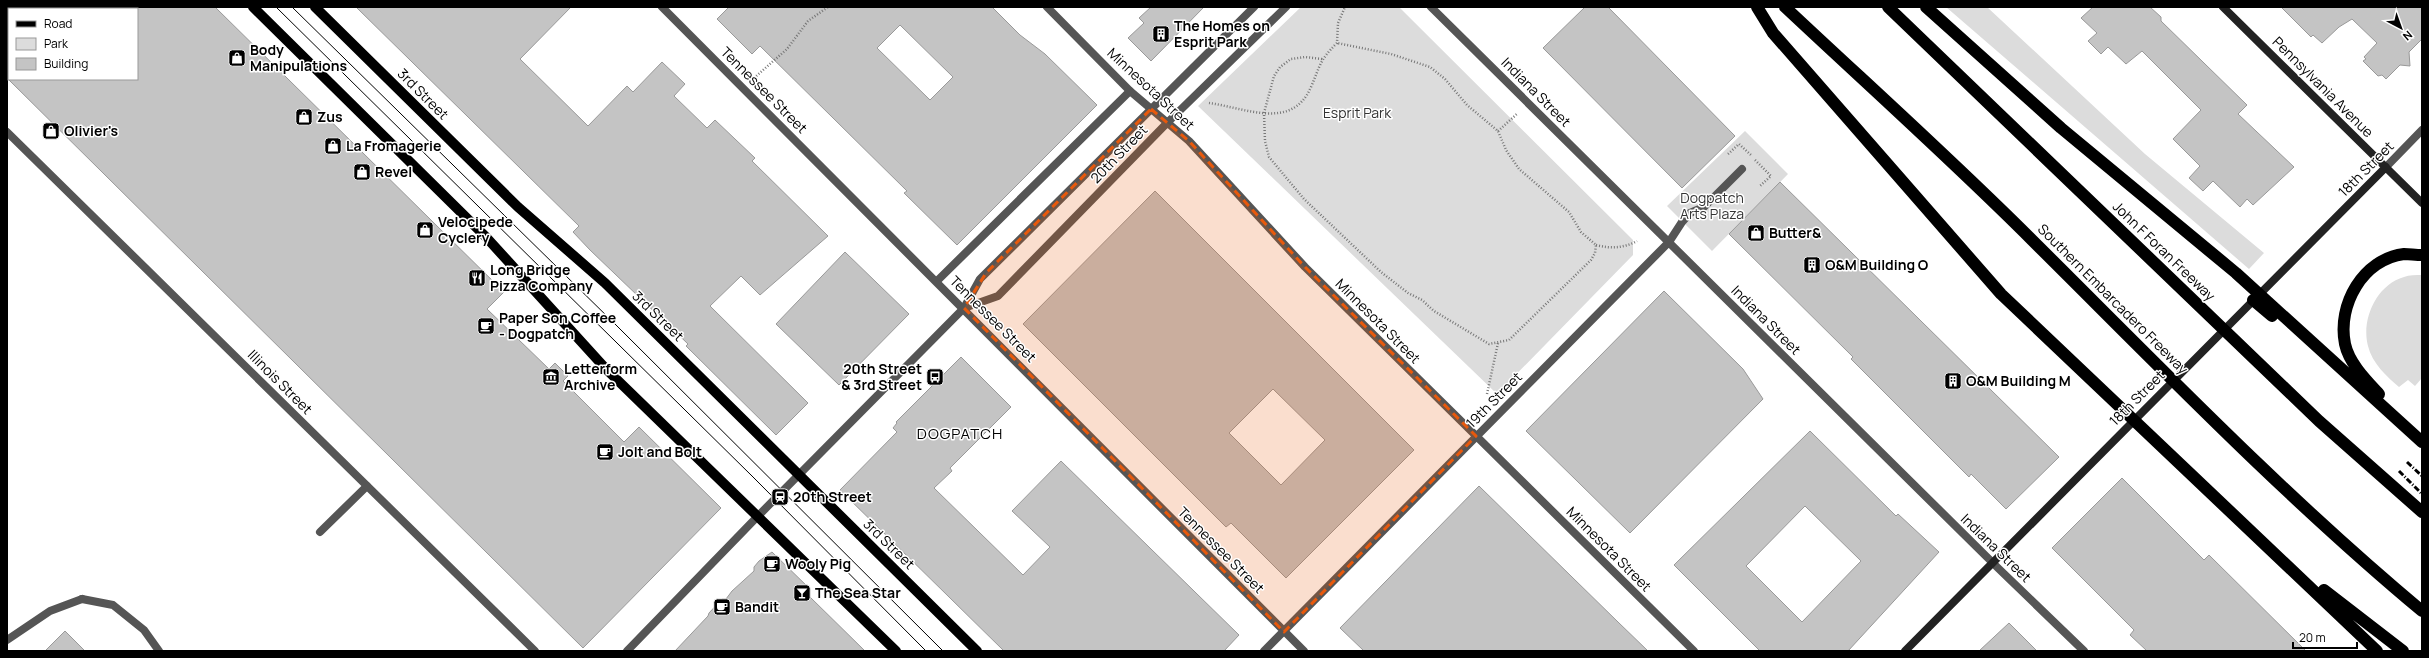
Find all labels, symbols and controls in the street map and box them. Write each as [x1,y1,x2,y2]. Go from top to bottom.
legend [8,8,138,80]
north arrow [2381,8,2421,48]
text: Road [44,15,72,32]
place label: The Homes on Esprit Park [1174,16,1270,51]
building icon: The Homes on Esprit Park [1151,24,1171,44]
text: N [2400,28,2416,44]
street label: Pennsylvania Avenue [2269,32,2378,141]
text: Park [44,35,69,52]
place label: Body Manipulations [250,40,347,75]
street label: Tennessee Street [717,42,812,137]
street label: Minnesota Street [1104,43,1199,134]
shop icon: Body Manipulations [227,48,247,68]
street label: Indiana Street [1498,53,1575,131]
text: Building [44,55,88,72]
street label: 3rd Street [394,64,453,124]
park label: Esprit Park [1323,103,1392,122]
shop icon: Zus [294,107,314,127]
place label: Zus [317,107,343,126]
street label: 20th Street [1086,120,1152,187]
shop icon: Olivier's [41,121,61,141]
place label: Olivier's [64,121,119,140]
shop icon: La Fromagerie [323,136,343,156]
place label: La Fromagerie [346,136,441,155]
street label: 18th Street [2334,136,2398,201]
shop icon: Revel [352,162,372,182]
place label: Revel [375,162,412,181]
park label: Dogpatch Arts Plaza [1680,188,1744,223]
street label: John F Foran Freeway [2109,197,2220,305]
place label: Velocipede Cyclery [438,212,513,247]
street label: Southern Embarcadero Freeway [2034,219,2193,378]
shop icon: Velocipede Cyclery [415,220,435,240]
shop icon: Butter& [1746,223,1766,243]
place label: Butter& [1769,223,1822,242]
building icon: O&M Building O [1802,255,1822,275]
place label: O&M Building O [1825,255,1929,274]
place label: Long Bridge Pizza Company [490,260,593,295]
restaurant icon: Long Bridge Pizza Company [467,268,487,288]
street label: Tennessee Street [946,271,1041,366]
street label: Minnesota Street [1332,274,1425,367]
street label: Indiana Street [1728,281,1805,359]
street label: 3rd Street [628,286,689,345]
place label: Paper Son Coffee - Dogpatch [499,308,616,343]
cafe icon: Paper Son Coffee - Dogpatch [476,316,496,336]
street label: Illinois Street [244,345,317,418]
place label: Letterform Archive [564,359,637,394]
place label: 20th Street & 3rd Street [841,359,922,394]
street label: 18th Street [2105,365,2169,430]
museum icon: Letterform Archive [541,367,561,387]
bus stop icon: 20th Street & 3rd Street [925,367,945,387]
street label: 19th Street [1461,367,1526,432]
building icon: O&M Building M [1943,371,1963,391]
place label: O&M Building M [1966,371,2071,390]
district label: DOGPATCH [917,423,1003,444]
cafe icon: Jolt and Bolt [595,442,615,462]
place label: Jolt and Bolt [618,442,702,461]
station icon: 20th Street [770,487,790,507]
place label: 20th Street [793,487,872,506]
street label: Tennessee Street [1174,502,1269,597]
street label: Minnesota Street [1563,502,1656,595]
street label: Indiana Street [1957,509,2036,586]
street label: 3rd Street [859,514,920,573]
cafe icon: Wooly Pig [762,554,782,574]
place label: Wooly Pig [785,554,851,573]
bar icon: The Sea Star [792,583,812,603]
place label: The Sea Star [815,583,901,602]
cafe icon: Bandit [712,597,732,617]
place label: Bandit [735,597,779,616]
scale bar [2293,624,2357,650]
text: 20 m [2299,629,2326,646]

